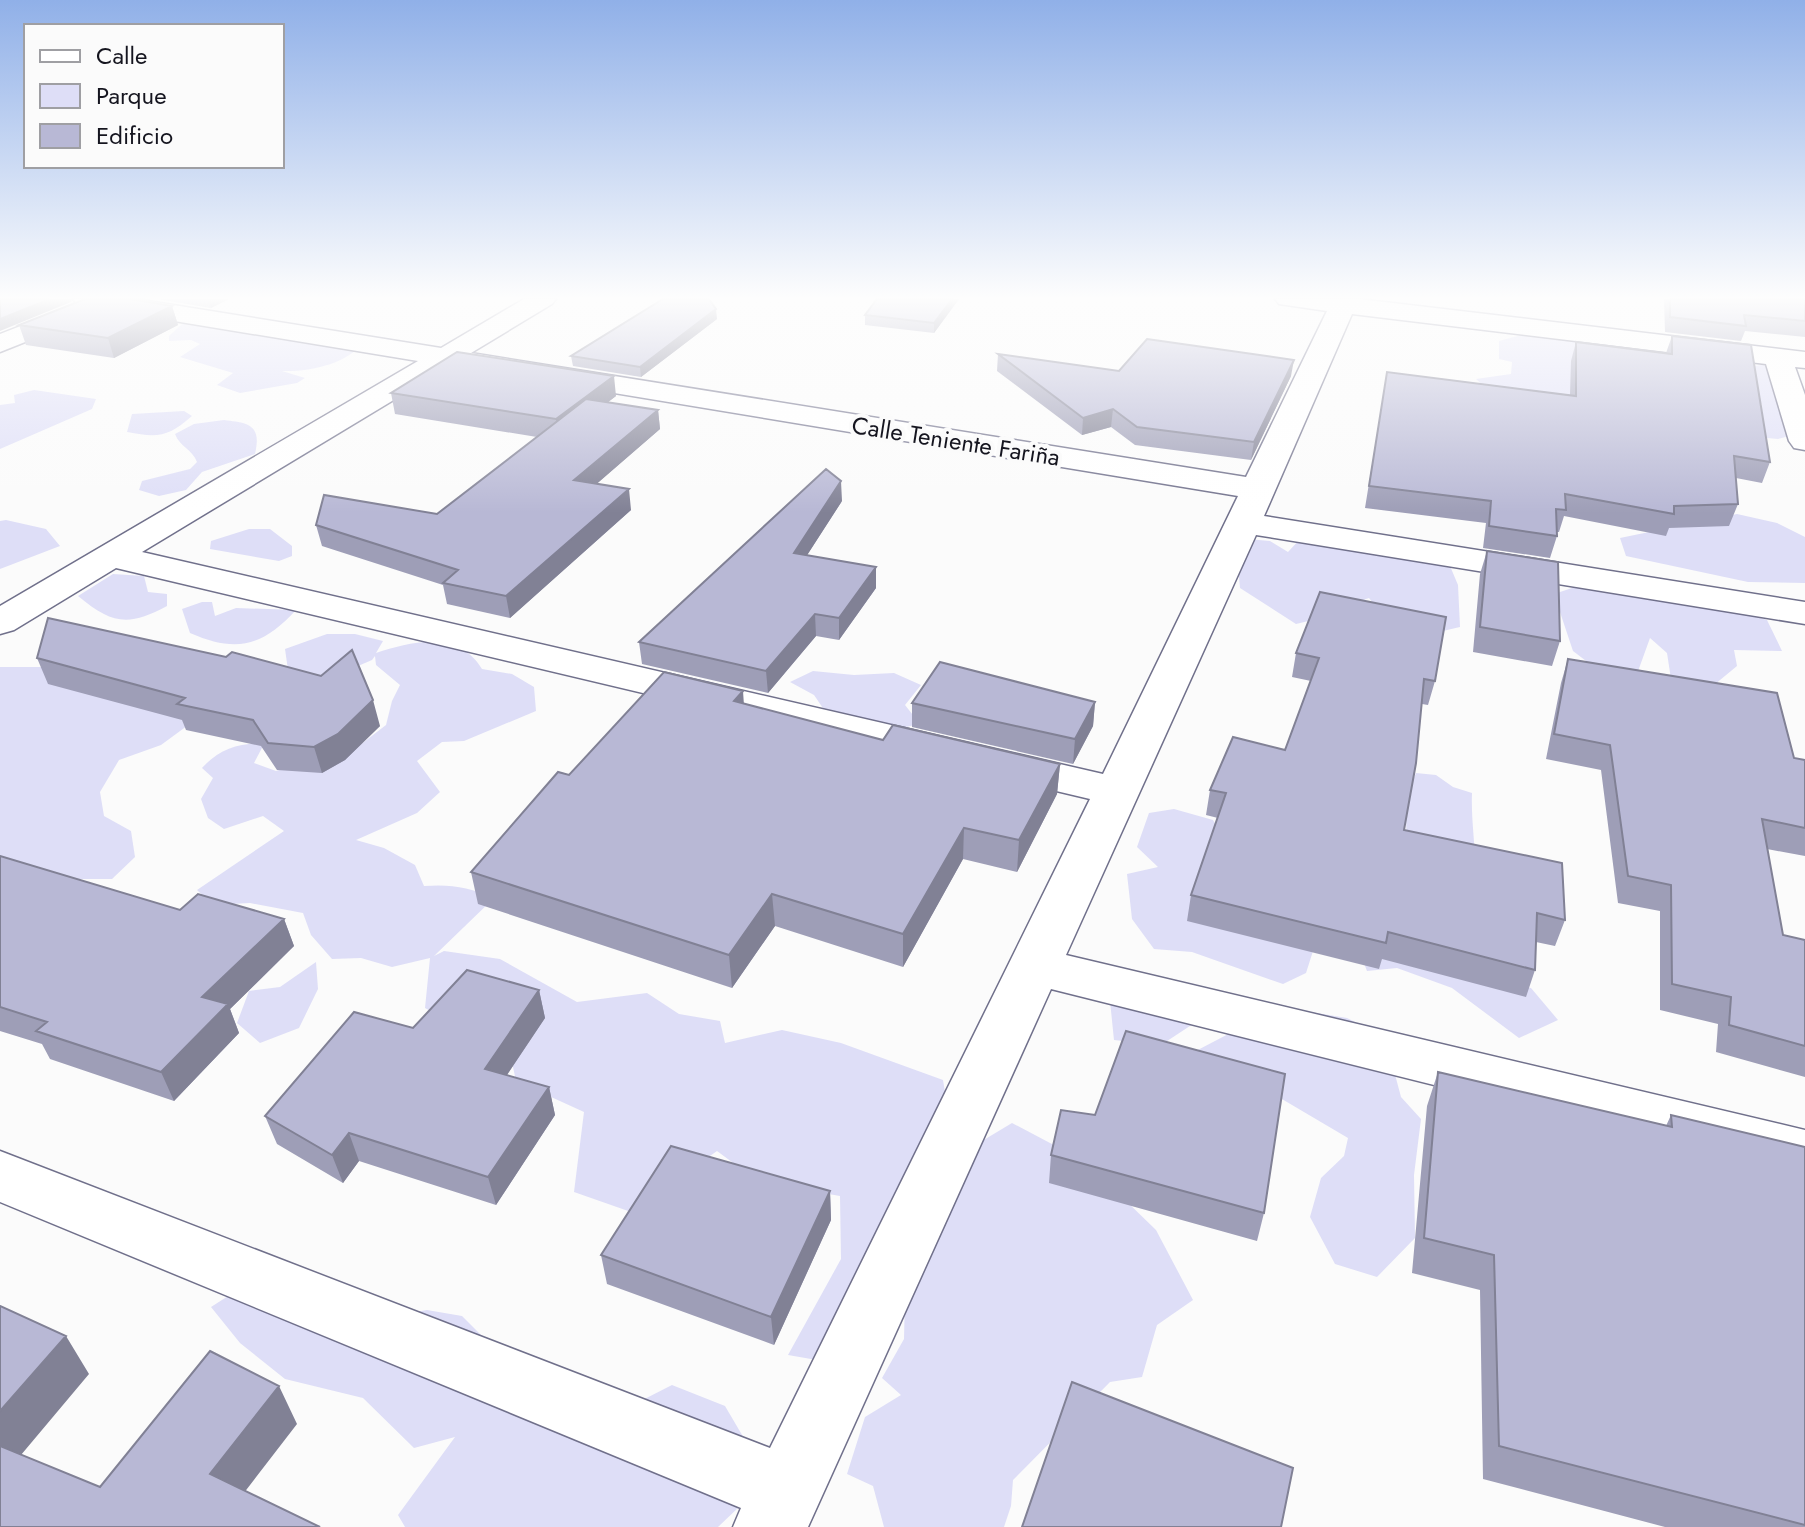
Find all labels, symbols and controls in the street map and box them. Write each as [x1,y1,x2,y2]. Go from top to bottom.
legend [24,24,284,168]
text: Calle [96,38,147,73]
text: Parque [96,78,167,113]
text: Edificio [96,118,173,153]
street label: Calle Teniente Fariña [849,407,1063,475]

